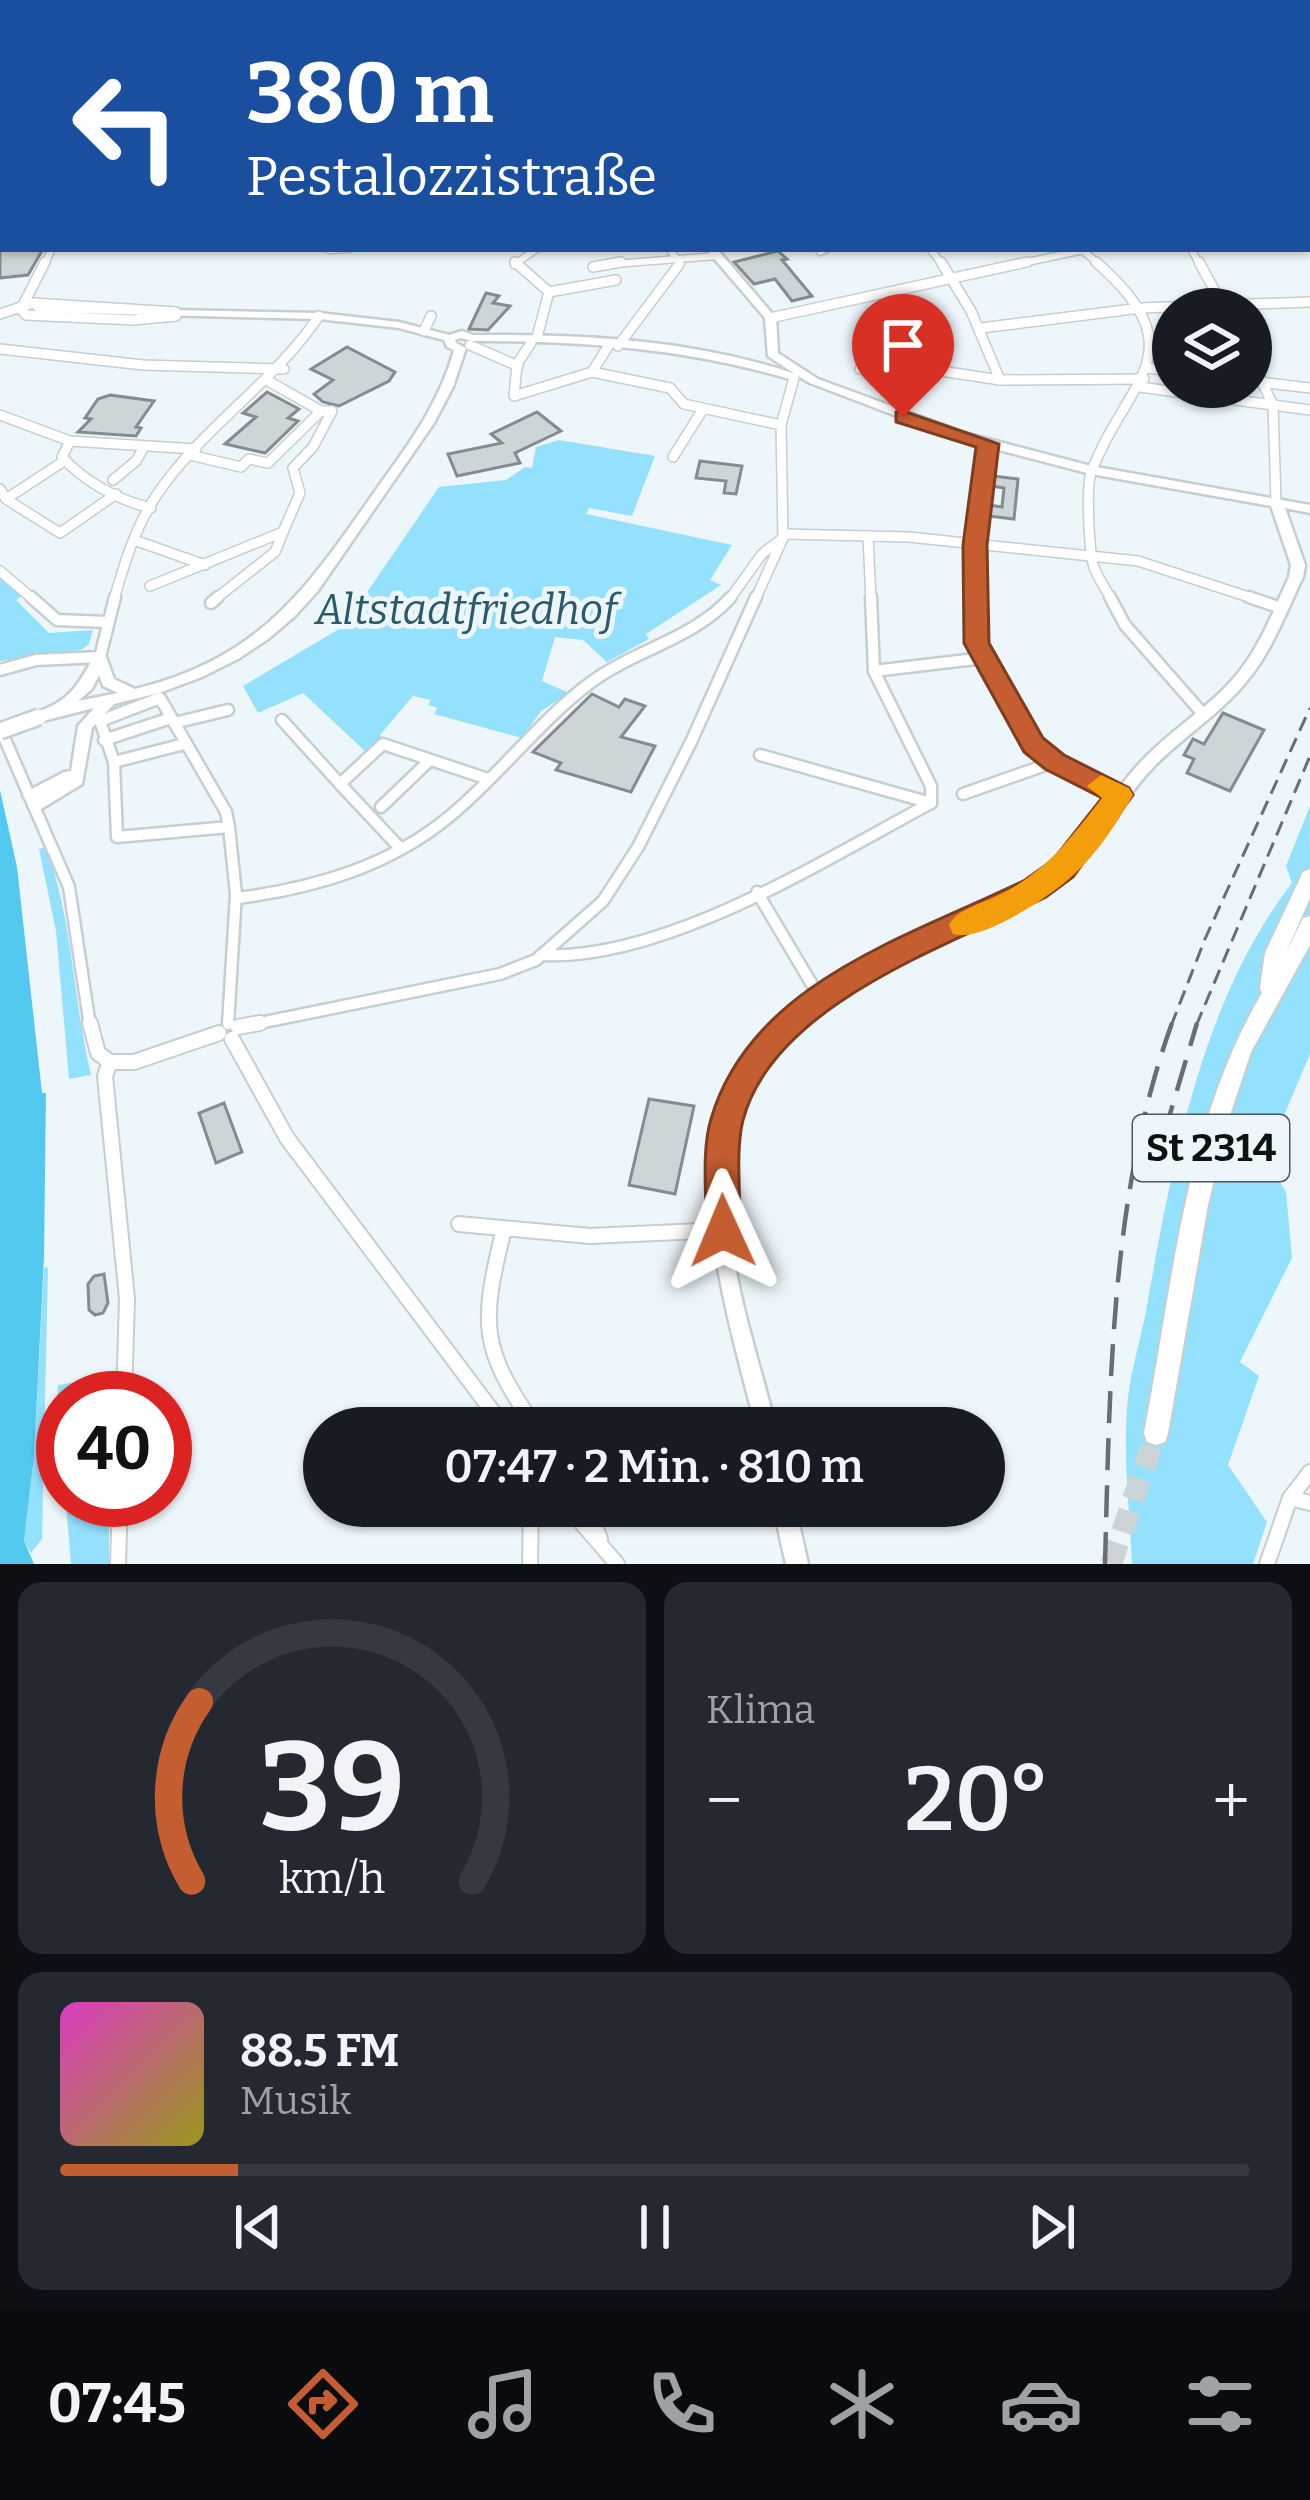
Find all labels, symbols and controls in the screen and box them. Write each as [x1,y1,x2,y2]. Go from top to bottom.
text: 380 m [246,43,494,144]
icon: left [48,48,204,204]
text: Pestalozzistraße [246,145,657,209]
map controls [1152,288,1272,408]
button: layers [1152,288,1272,408]
pin [852,294,954,417]
icon: arrive [870,312,936,378]
park label: Altstadtfriedhof [313,585,622,635]
road number: St 2314 [1133,1115,1289,1181]
position arrow [660,1168,786,1294]
speed limit sign: 40 [36,1371,192,1527]
text: 07:47 · 2 Min. · 810 m [444,1440,864,1494]
text: Klima [706,1687,815,1733]
text: 39 [259,1713,405,1863]
text: 20° [904,1746,1050,1854]
text: − [706,1761,742,1840]
text: + [1212,1761,1250,1840]
text: km/h [279,1853,385,1904]
text: 88.5 FM [240,2024,399,2078]
text: Musik [240,2078,351,2124]
icon: previous [225,2194,291,2260]
icon: pause [622,2194,688,2260]
icon: next [1019,2194,1085,2260]
icon: directions [281,2362,365,2446]
icon: music [461,2362,545,2446]
icon: phone [640,2362,724,2446]
icon: climate [820,2362,904,2446]
icon: car [999,2362,1083,2446]
icon: filters [1178,2362,1262,2446]
text: 07:45 [48,2372,186,2436]

